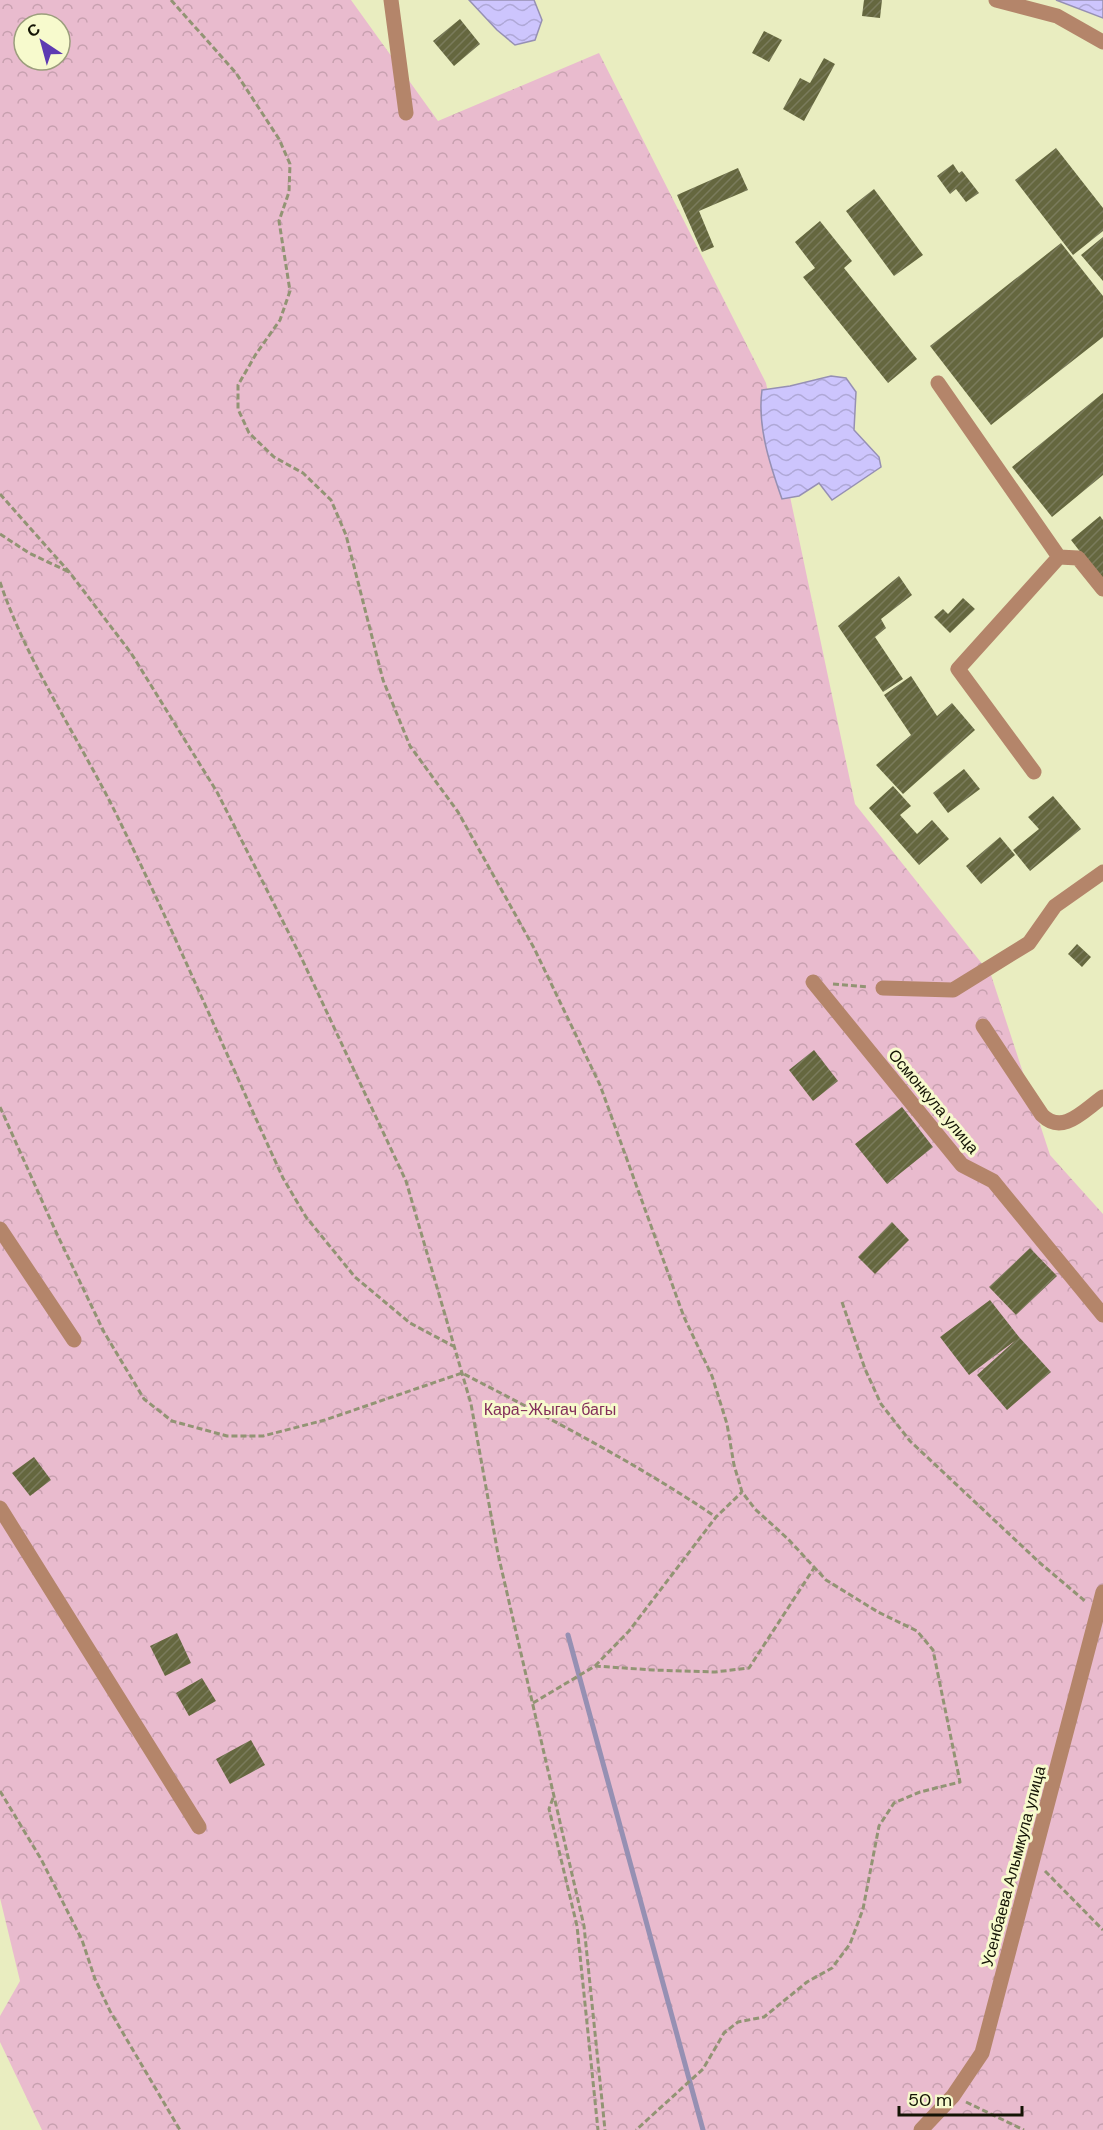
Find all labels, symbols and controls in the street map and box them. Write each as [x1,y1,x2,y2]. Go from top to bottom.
north arrow [12,12,72,72]
text: С [23,18,45,42]
street label: Осмонкула улица [884,1045,984,1158]
park label: Кара-Жыгач багы [484,1399,616,1420]
street label: Усенбаева Алымкула улица [977,1763,1050,1969]
scale bar [899,2079,1022,2117]
text: 50 m [908,2088,952,2112]

